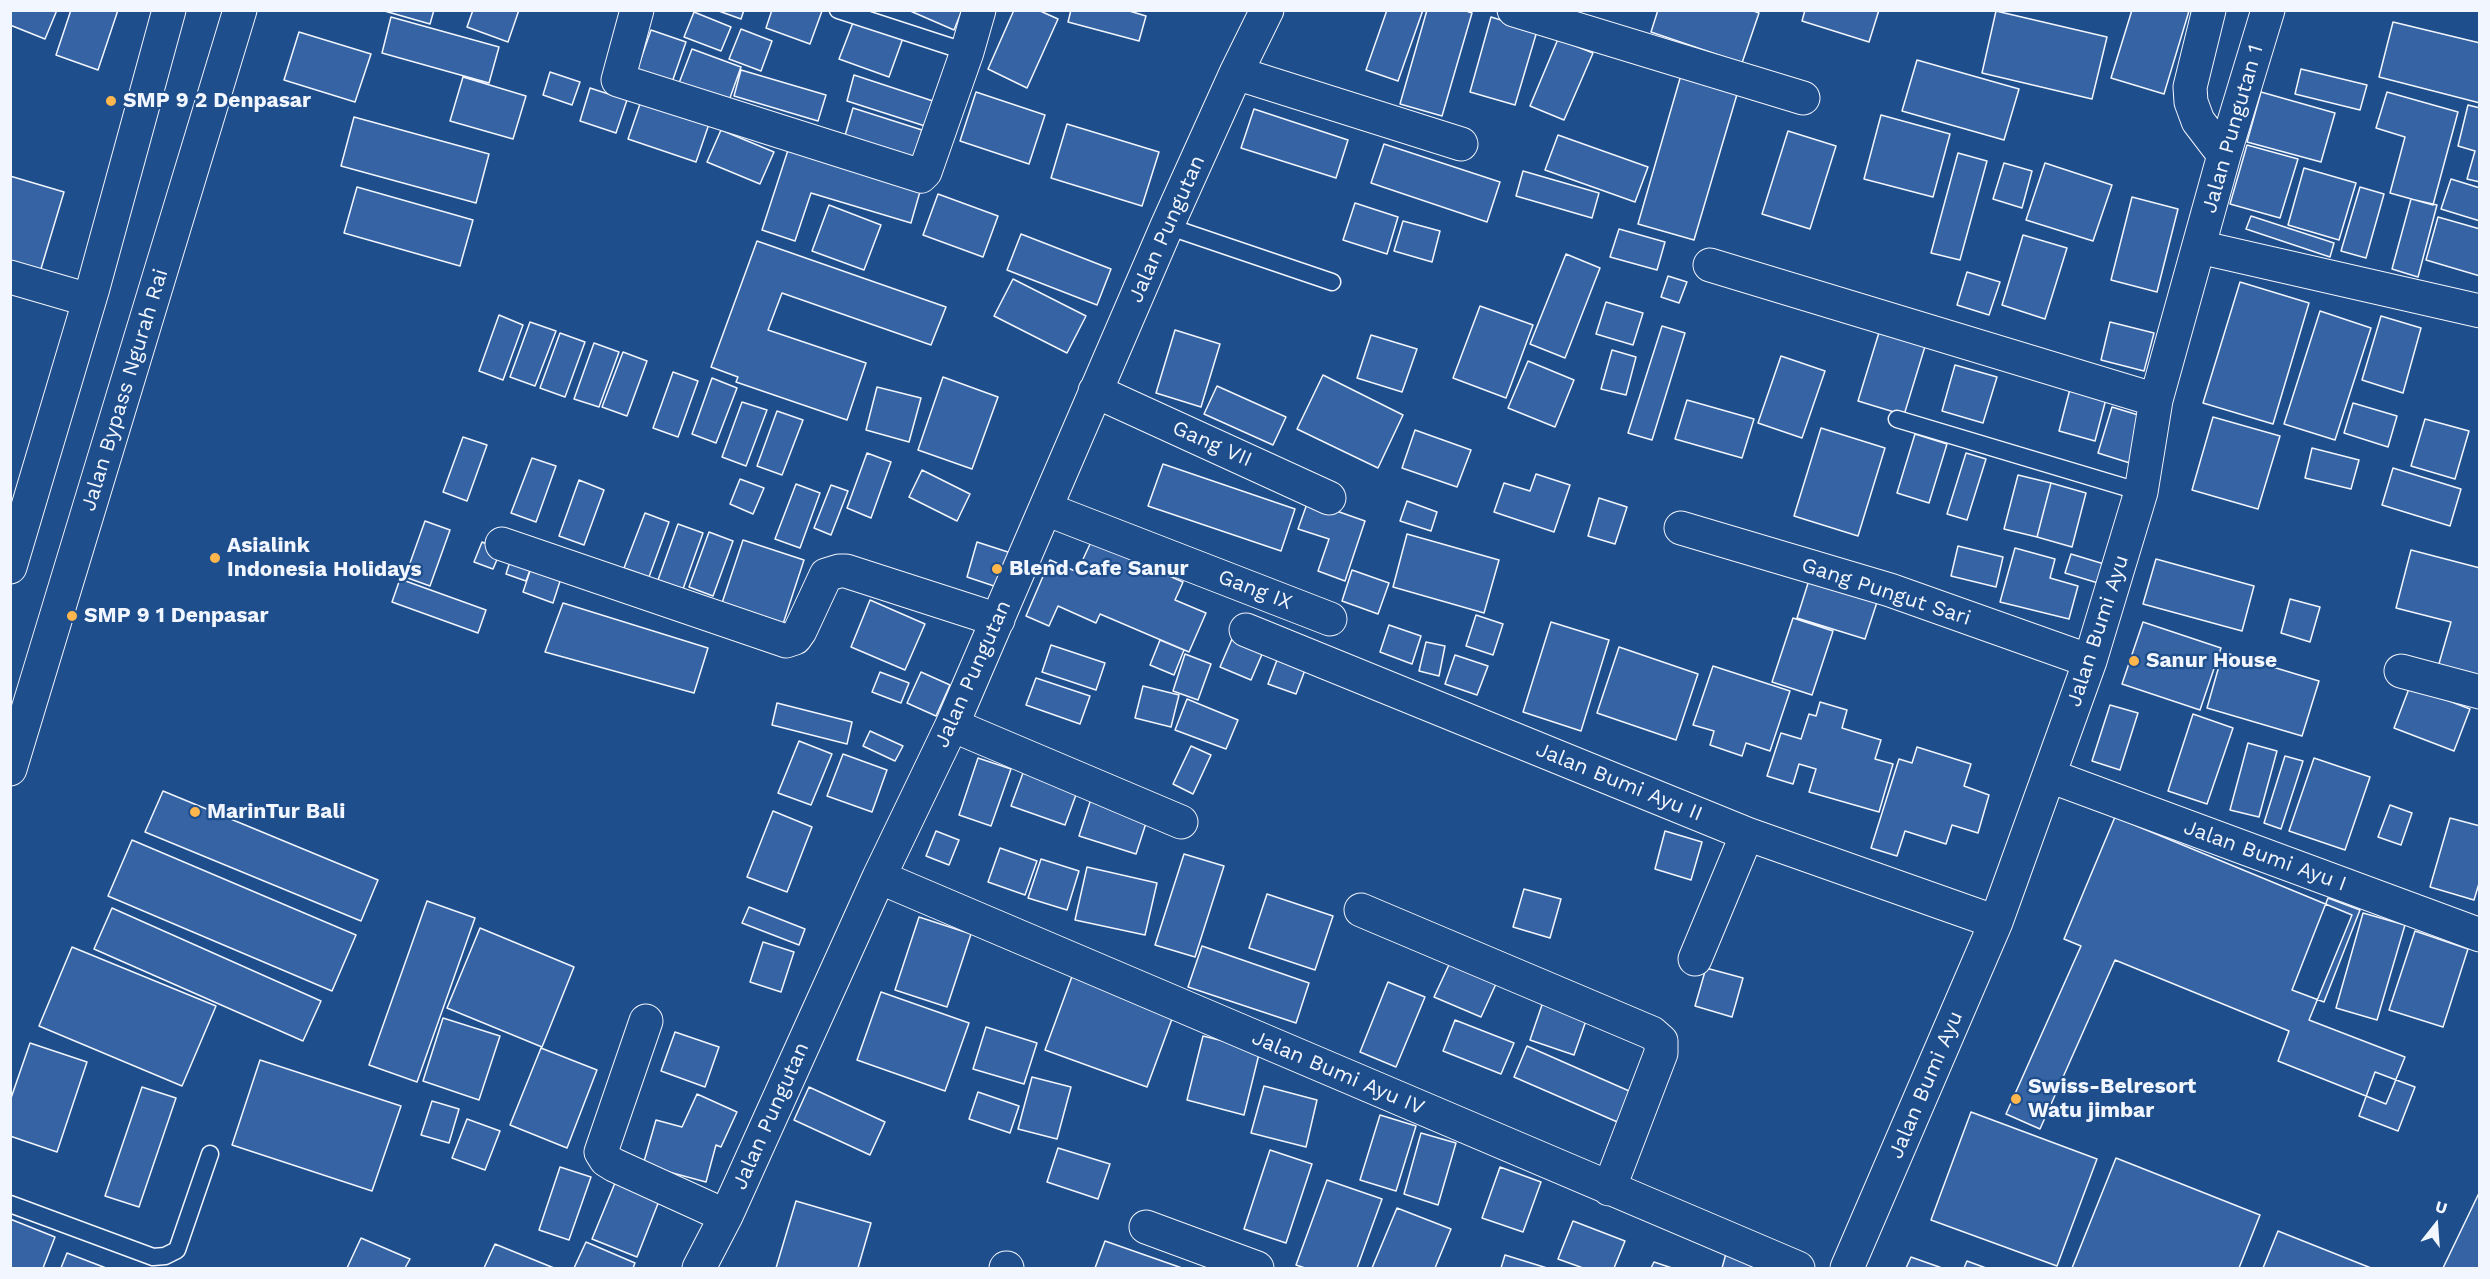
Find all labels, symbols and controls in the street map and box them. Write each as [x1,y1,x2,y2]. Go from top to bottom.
street label: Jalan Pungutan 1 [2197,42,2269,216]
place label: SMP 9 2 Denpasar [123,88,311,114]
marker: SMP 9 2 Denpasar [104,94,118,108]
street label: Jalan Pungutan [1123,152,1211,306]
street label: Jalan Bypass Ngurah Rai [76,266,174,514]
street label: Gang VII [1168,415,1256,473]
place label: Asialink Indonesia Holidays [227,533,422,583]
marker: Asialink Indonesia Holidays [208,551,222,565]
street label: Jalan Bumi Ayu [2062,552,2134,710]
street label: Gang Pungut Sari [1798,553,1974,631]
place label: Blend Cafe Sanur [1009,556,1188,582]
marker: Blend Cafe Sanur [990,562,1004,576]
street label: Gang IX [1214,564,1296,616]
street label: Jalan Pungutan [929,597,1017,751]
place label: SMP 9 1 Denpasar [84,603,269,629]
marker: SMP 9 1 Denpasar [65,609,79,623]
place label: Sanur House [2146,648,2277,674]
marker: Sanur House [2127,654,2141,668]
street label: Jalan Bumi Ayu II [1532,737,1706,827]
place label: MarinTur Bali [207,799,345,825]
marker: MarinTur Bali [188,805,202,819]
street label: Jalan Bumi Ayu I [2180,815,2350,897]
street label: Jalan Bumi Ayu [1884,1007,1968,1163]
street label: Jalan Bumi Ayu IV [1248,1025,1428,1121]
street label: Jalan Pungutan [727,1039,815,1193]
place label: Swiss-Belresort Watu jimbar [2028,1074,2196,1124]
marker: Swiss-Belresort Watu jimbar [2009,1092,2023,1106]
north arrow [2406,1195,2466,1255]
text: U [2433,1197,2450,1218]

